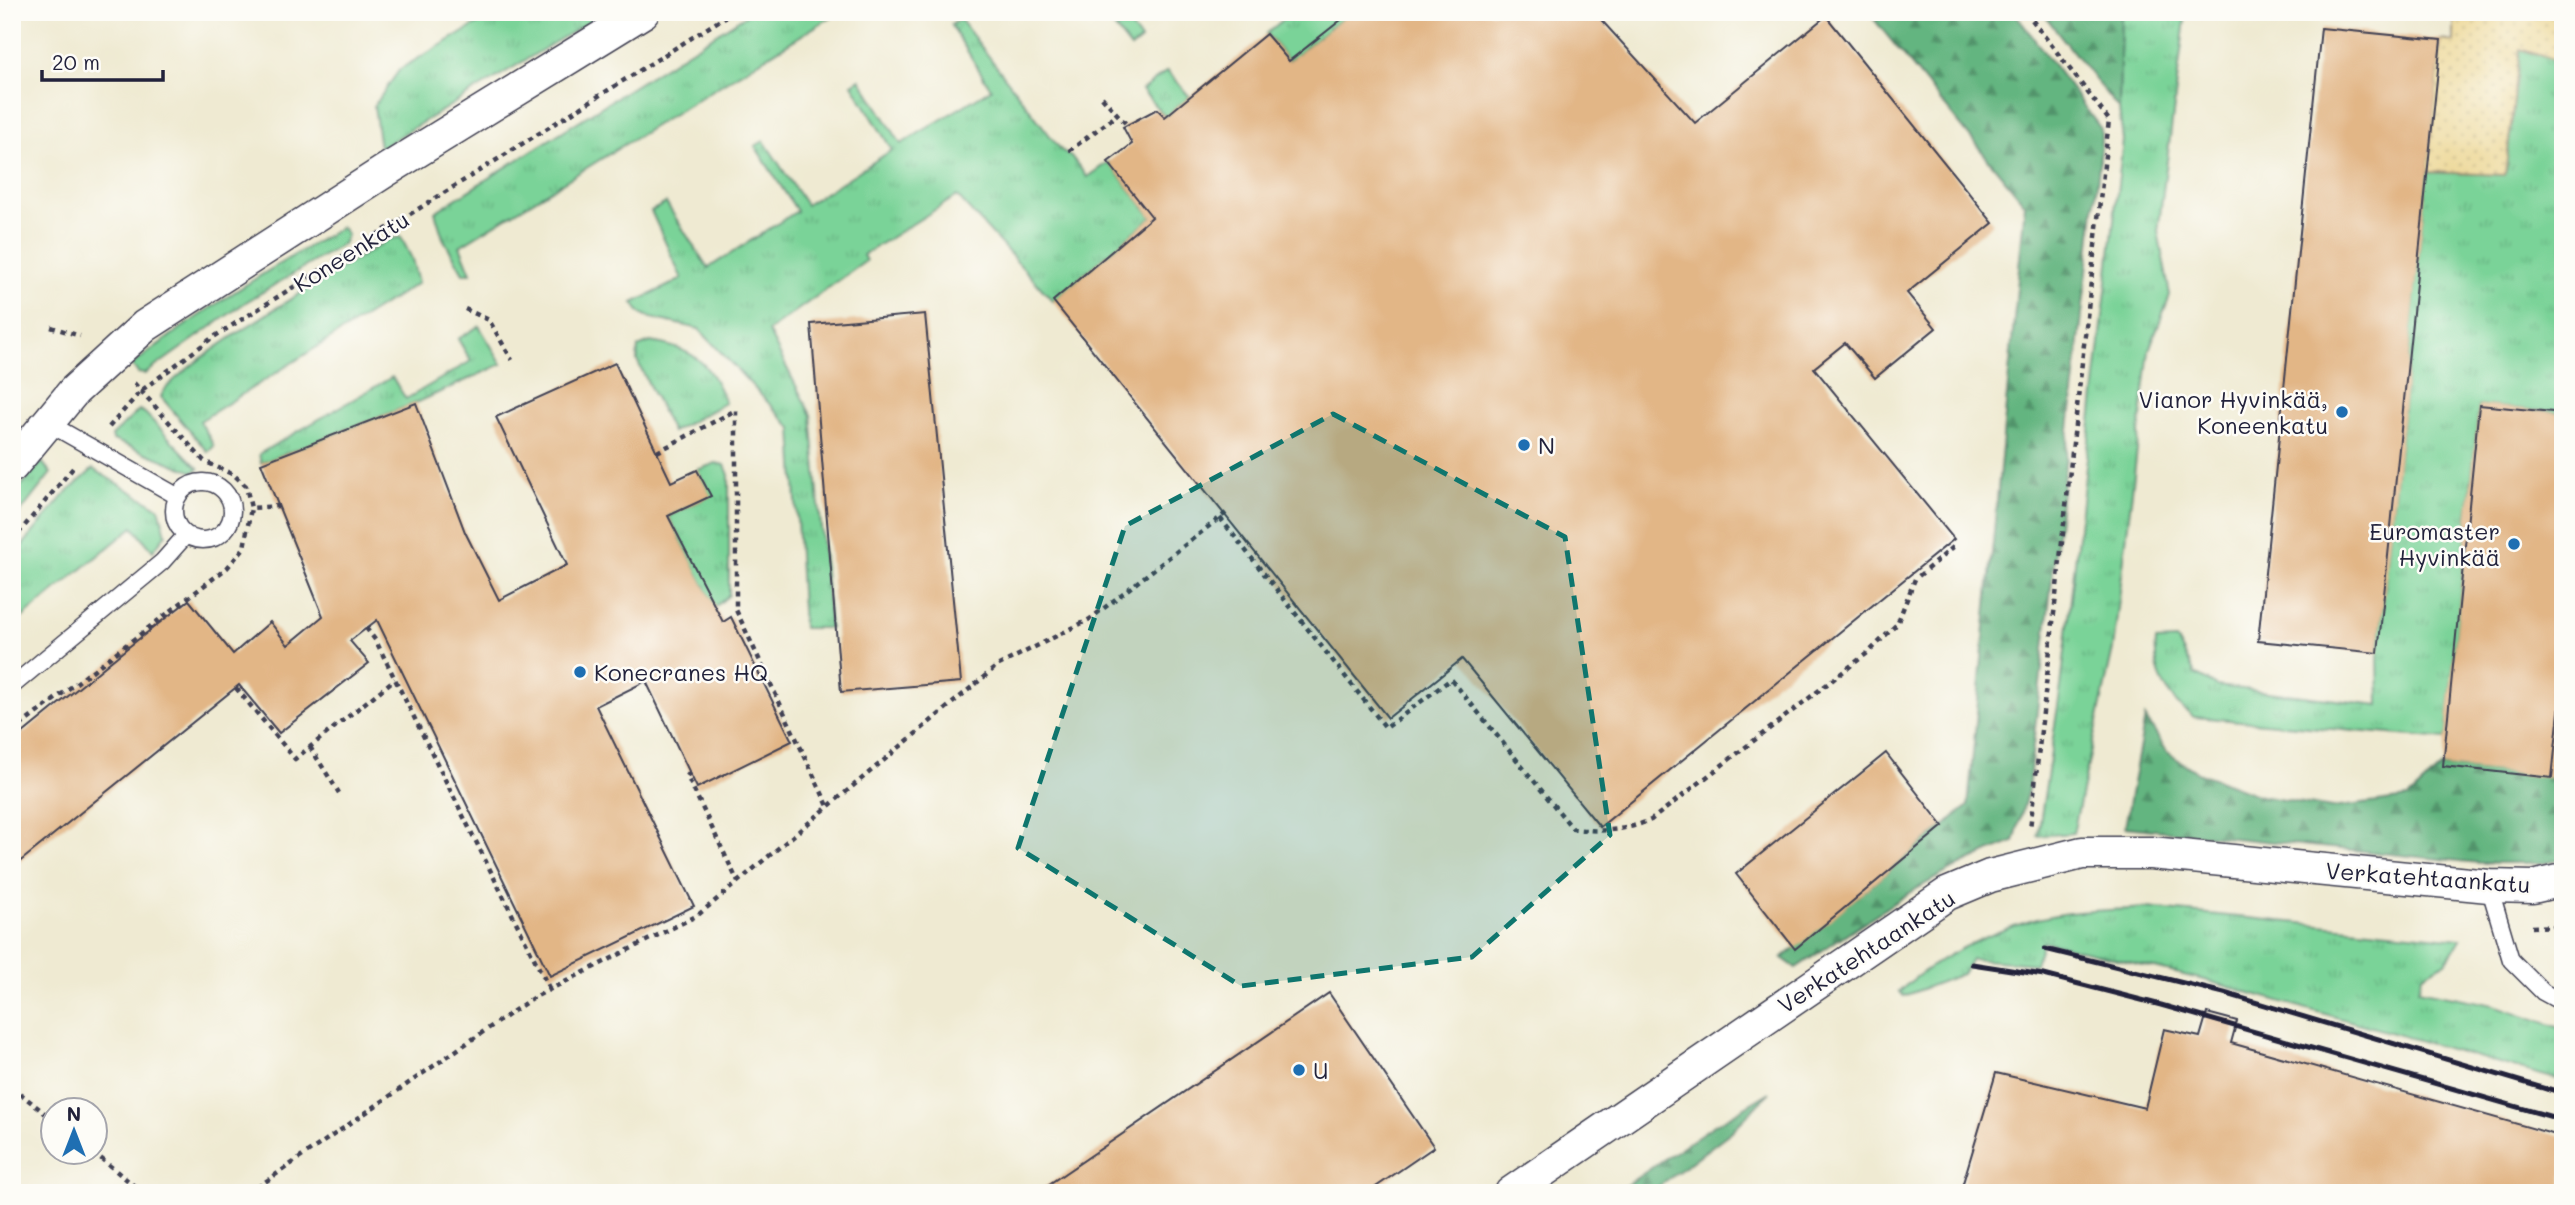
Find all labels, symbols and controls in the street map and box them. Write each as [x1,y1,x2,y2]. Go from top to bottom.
scale bar [42,38,163,82]
text: 20 m [52,48,100,75]
street label: Koneenkatu [288,204,414,298]
place label: Vianor Hyvinkää, Koneenkatu [2138,384,2328,440]
marker: Vianor Hyvinkää, Koneenkatu [2334,404,2350,420]
place label: N [1538,430,1555,460]
marker: N [1516,437,1532,453]
place label: Euromaster Hyvinkää [2369,516,2500,572]
marker: Euromaster Hyvinkää [2506,536,2522,552]
place label: Konecranes HQ [594,657,768,687]
marker: Konecranes HQ [572,664,588,680]
street label: Verkatehtaankatu [2325,855,2531,899]
street label: Verkatehtaankatu [1772,883,1960,1019]
place label: U [1313,1055,1328,1085]
marker: U [1291,1062,1307,1078]
north arrow [38,1096,108,1166]
text: N [67,1101,81,1126]

